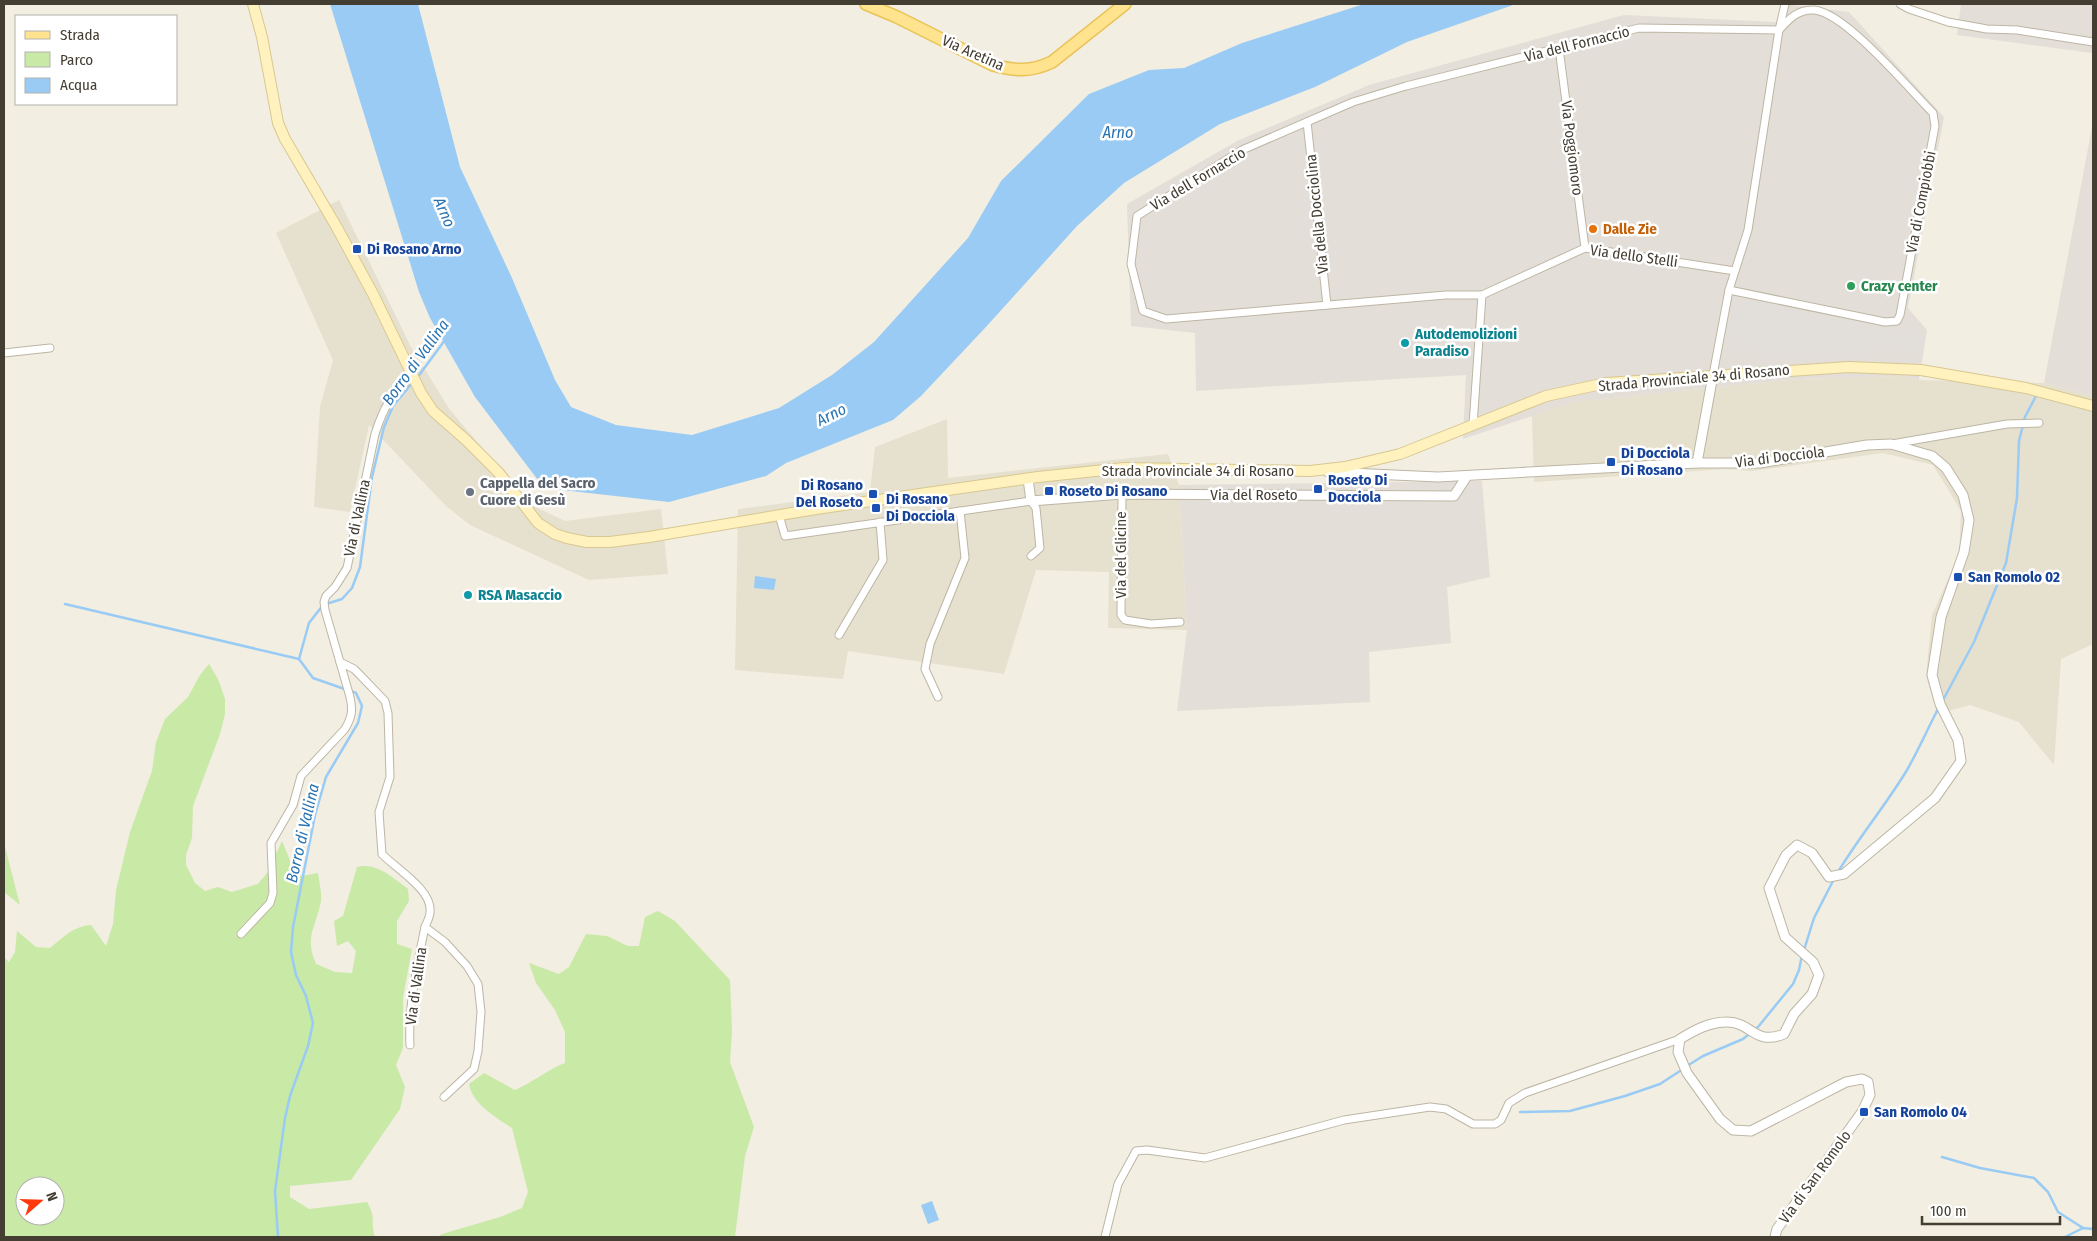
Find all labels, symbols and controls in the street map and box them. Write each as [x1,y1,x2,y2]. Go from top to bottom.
legend [15,15,178,105]
street label: Via dell Fornaccio [1523,22,1632,66]
text: Strada [60,26,100,44]
street label: Via Aretina [939,31,1007,75]
text: Parco [60,51,93,69]
text: Acqua [60,76,97,94]
street label: Via Poggiomoro [1557,100,1587,197]
water label: Arno [1102,123,1133,142]
street label: Via dell Fornaccio [1147,143,1249,214]
street label: Via di Compiobbi [1902,149,1940,255]
street label: Via della Docciolina [1302,153,1332,275]
water label: Arno [429,193,459,230]
place label: Dalle Zie [1603,220,1657,238]
marker: Dalle Zie [1587,223,1599,235]
place label: Di Rosano Arno [367,240,462,258]
street label: Via dello Stelli [1589,241,1679,271]
marker: Di Rosano Arno [351,243,363,255]
place label: Crazy center [1861,277,1938,295]
marker: Crazy center [1845,280,1857,292]
water label: Borro di Vallina [378,316,453,409]
place label: Autodemolizioni Paradiso [1414,325,1517,360]
marker: Autodemolizioni Paradiso [1399,337,1411,349]
street label: Strada Provinciale 34 di Rosano [1597,361,1791,395]
water label: Arno [812,399,849,430]
street label: Via di Docciola [1734,443,1826,471]
place label: Di Docciola Di Rosano [1621,444,1691,479]
marker: Di Docciola Di Rosano [1605,456,1617,468]
street label: Strada Provinciale 34 di Rosano [1102,462,1294,480]
place label: Roseto Di Docciola [1328,471,1387,506]
place label: Cappella del Sacro Cuore di Gesù [480,474,596,509]
place label: Di Rosano Del Roseto [796,476,863,511]
street label: Via di Vallina [340,478,374,558]
place label: Roseto Di Rosano [1059,482,1168,500]
marker: Roseto Di Docciola [1312,483,1324,495]
marker: Roseto Di Rosano [1043,485,1055,497]
marker: Cappella del Sacro Cuore di Gesù [464,486,476,498]
street label: Via del Roseto [1210,486,1298,504]
marker: Di Rosano Del Roseto [867,488,879,500]
place label: Di Rosano Di Docciola [886,490,956,525]
marker: Di Rosano Di Docciola [870,502,882,514]
street label: Via del Glicine [1112,511,1130,599]
place label: San Romolo 02 [1968,568,2060,586]
marker: San Romolo 02 [1952,571,1964,583]
place label: RSA Masaccio [478,586,562,604]
marker: RSA Masaccio [462,589,474,601]
water label: Borro di Vallina [282,782,323,885]
street label: Via di Vallina [402,946,430,1026]
place label: San Romolo 04 [1874,1103,1967,1121]
marker: San Romolo 04 [1858,1106,1870,1118]
street label: Via di San Romolo [1775,1127,1855,1227]
north arrow [15,1176,65,1226]
text: N [42,1190,61,1204]
scale bar [1922,1194,2060,1226]
text: 100 m [1930,1202,1967,1220]

